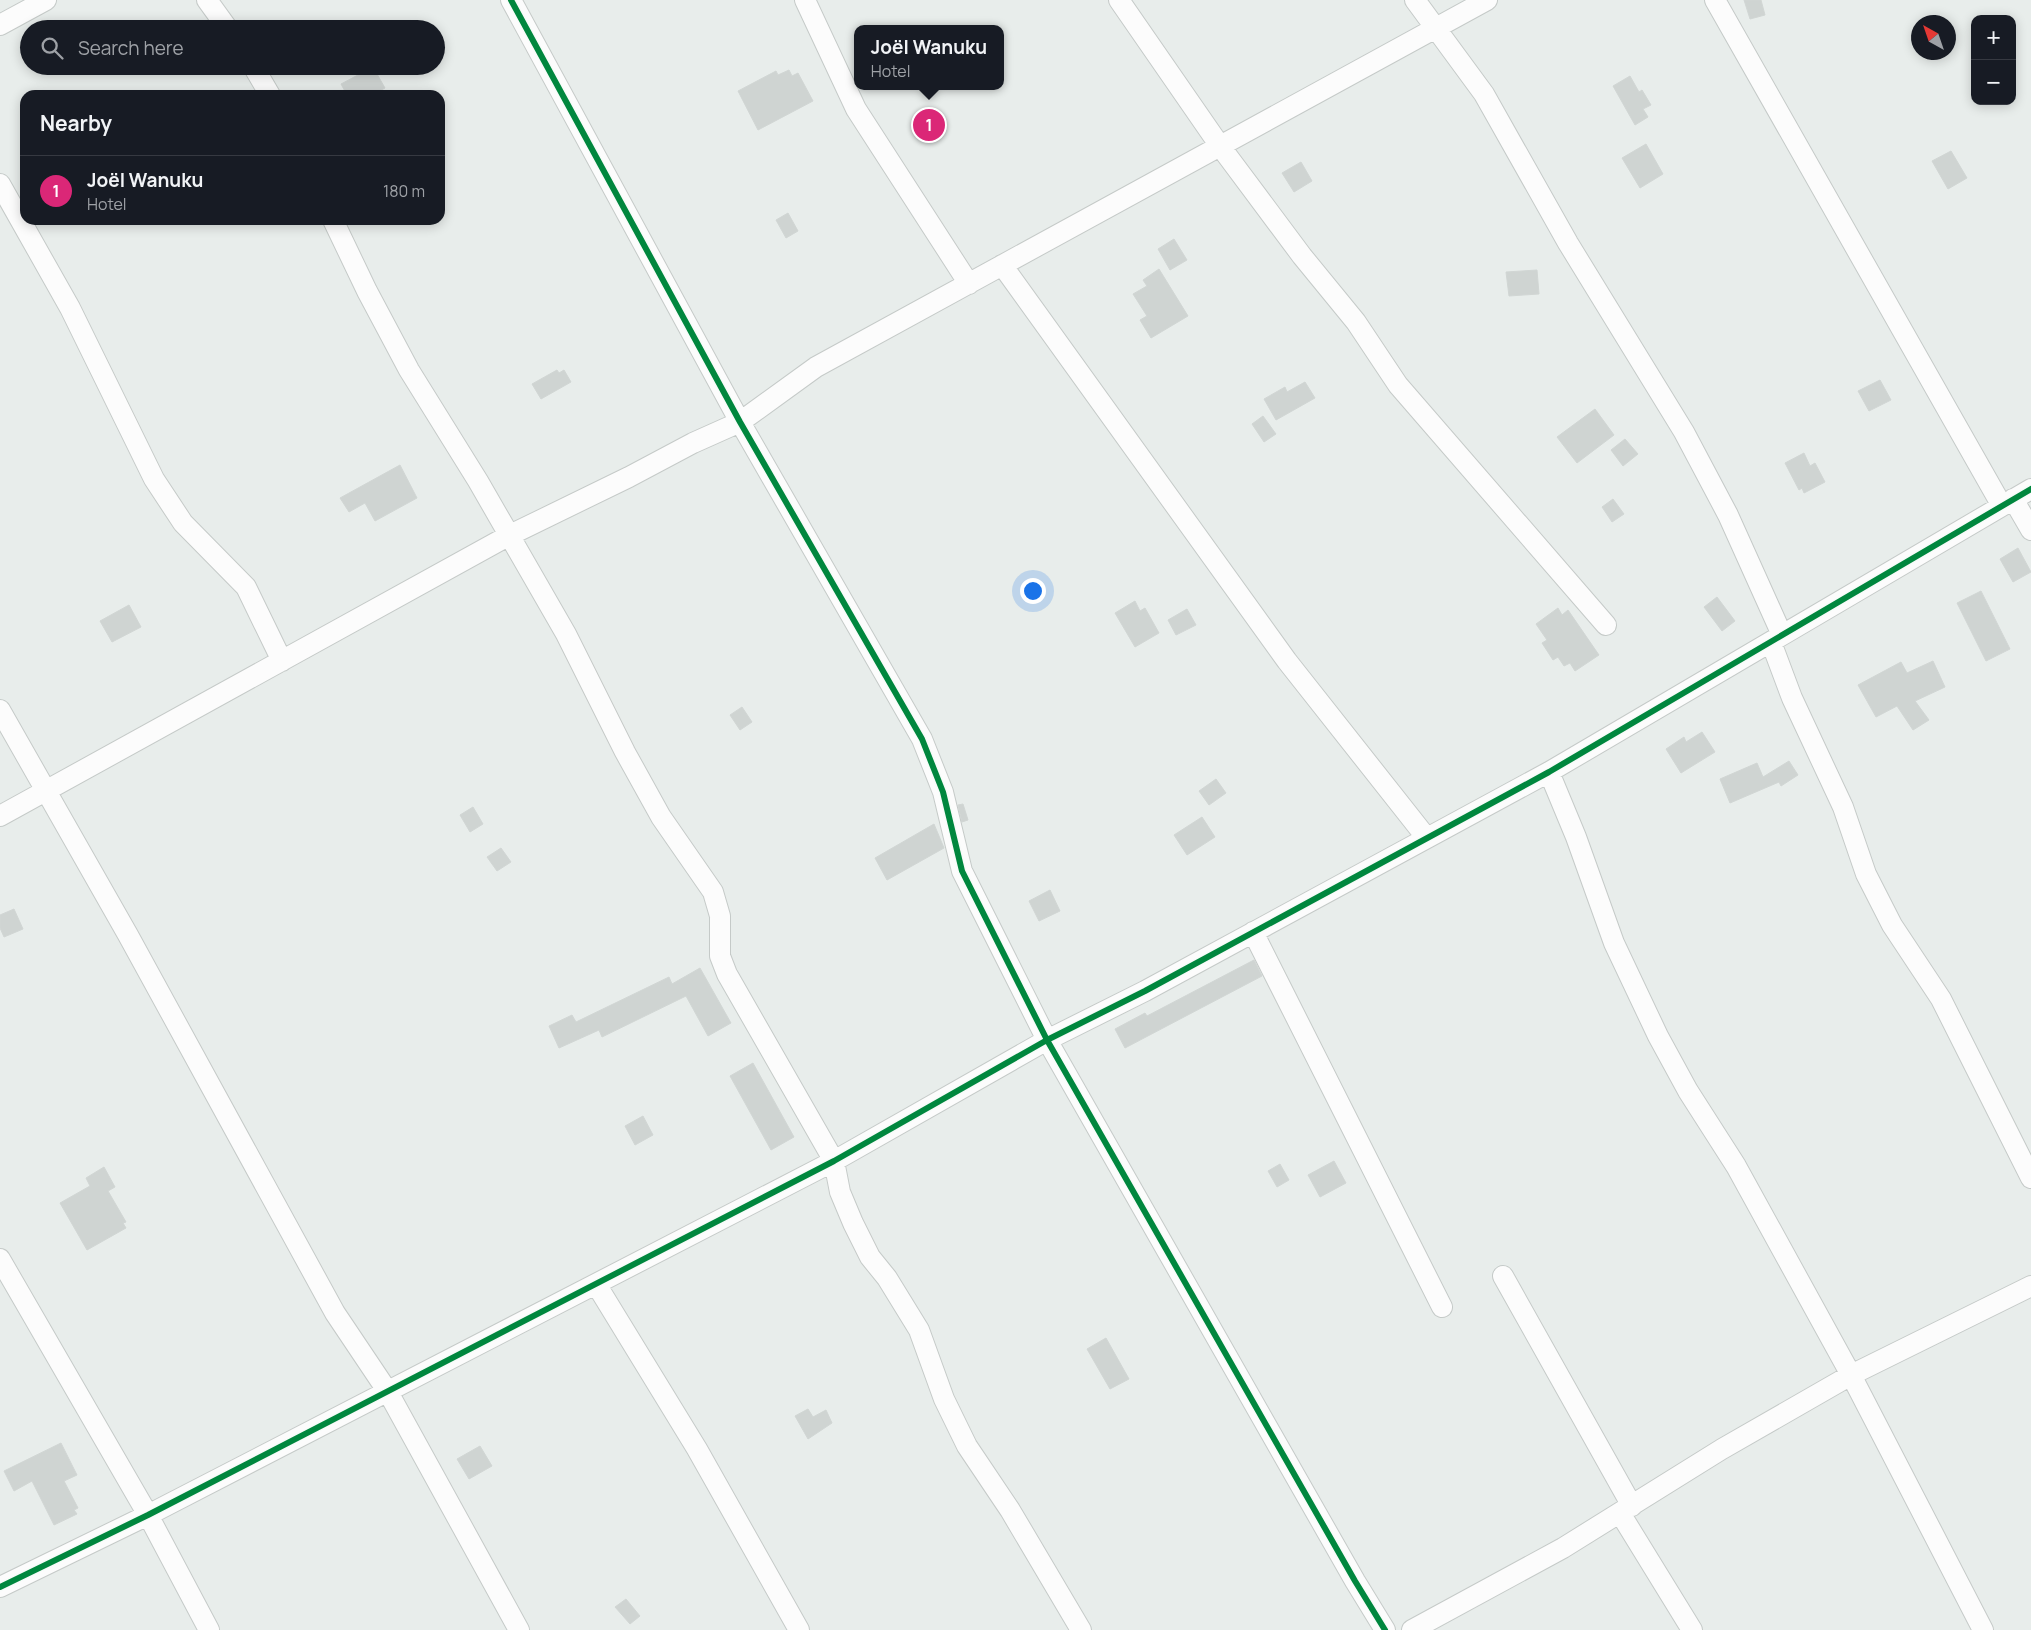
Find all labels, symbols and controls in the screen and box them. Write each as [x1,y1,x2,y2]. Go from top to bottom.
north arrow [1911,15,1956,60]
map controls [1971,15,2016,105]
button: + [1971,15,2016,60]
search box [20,20,445,75]
popup [854,25,1004,90]
icon: search [38,34,66,62]
text: Joël Wanuku [871,34,987,60]
text: Search here [78,35,184,61]
text: Hotel [871,60,910,82]
button: − [1971,60,2016,105]
pin: 1 [913,106,945,144]
text: Nearby [40,109,112,137]
text: Joël Wanuku [87,167,203,193]
text: 1 [52,180,60,202]
text: 180 m [383,180,425,202]
text: Hotel [87,193,127,215]
your location [1020,578,1046,604]

